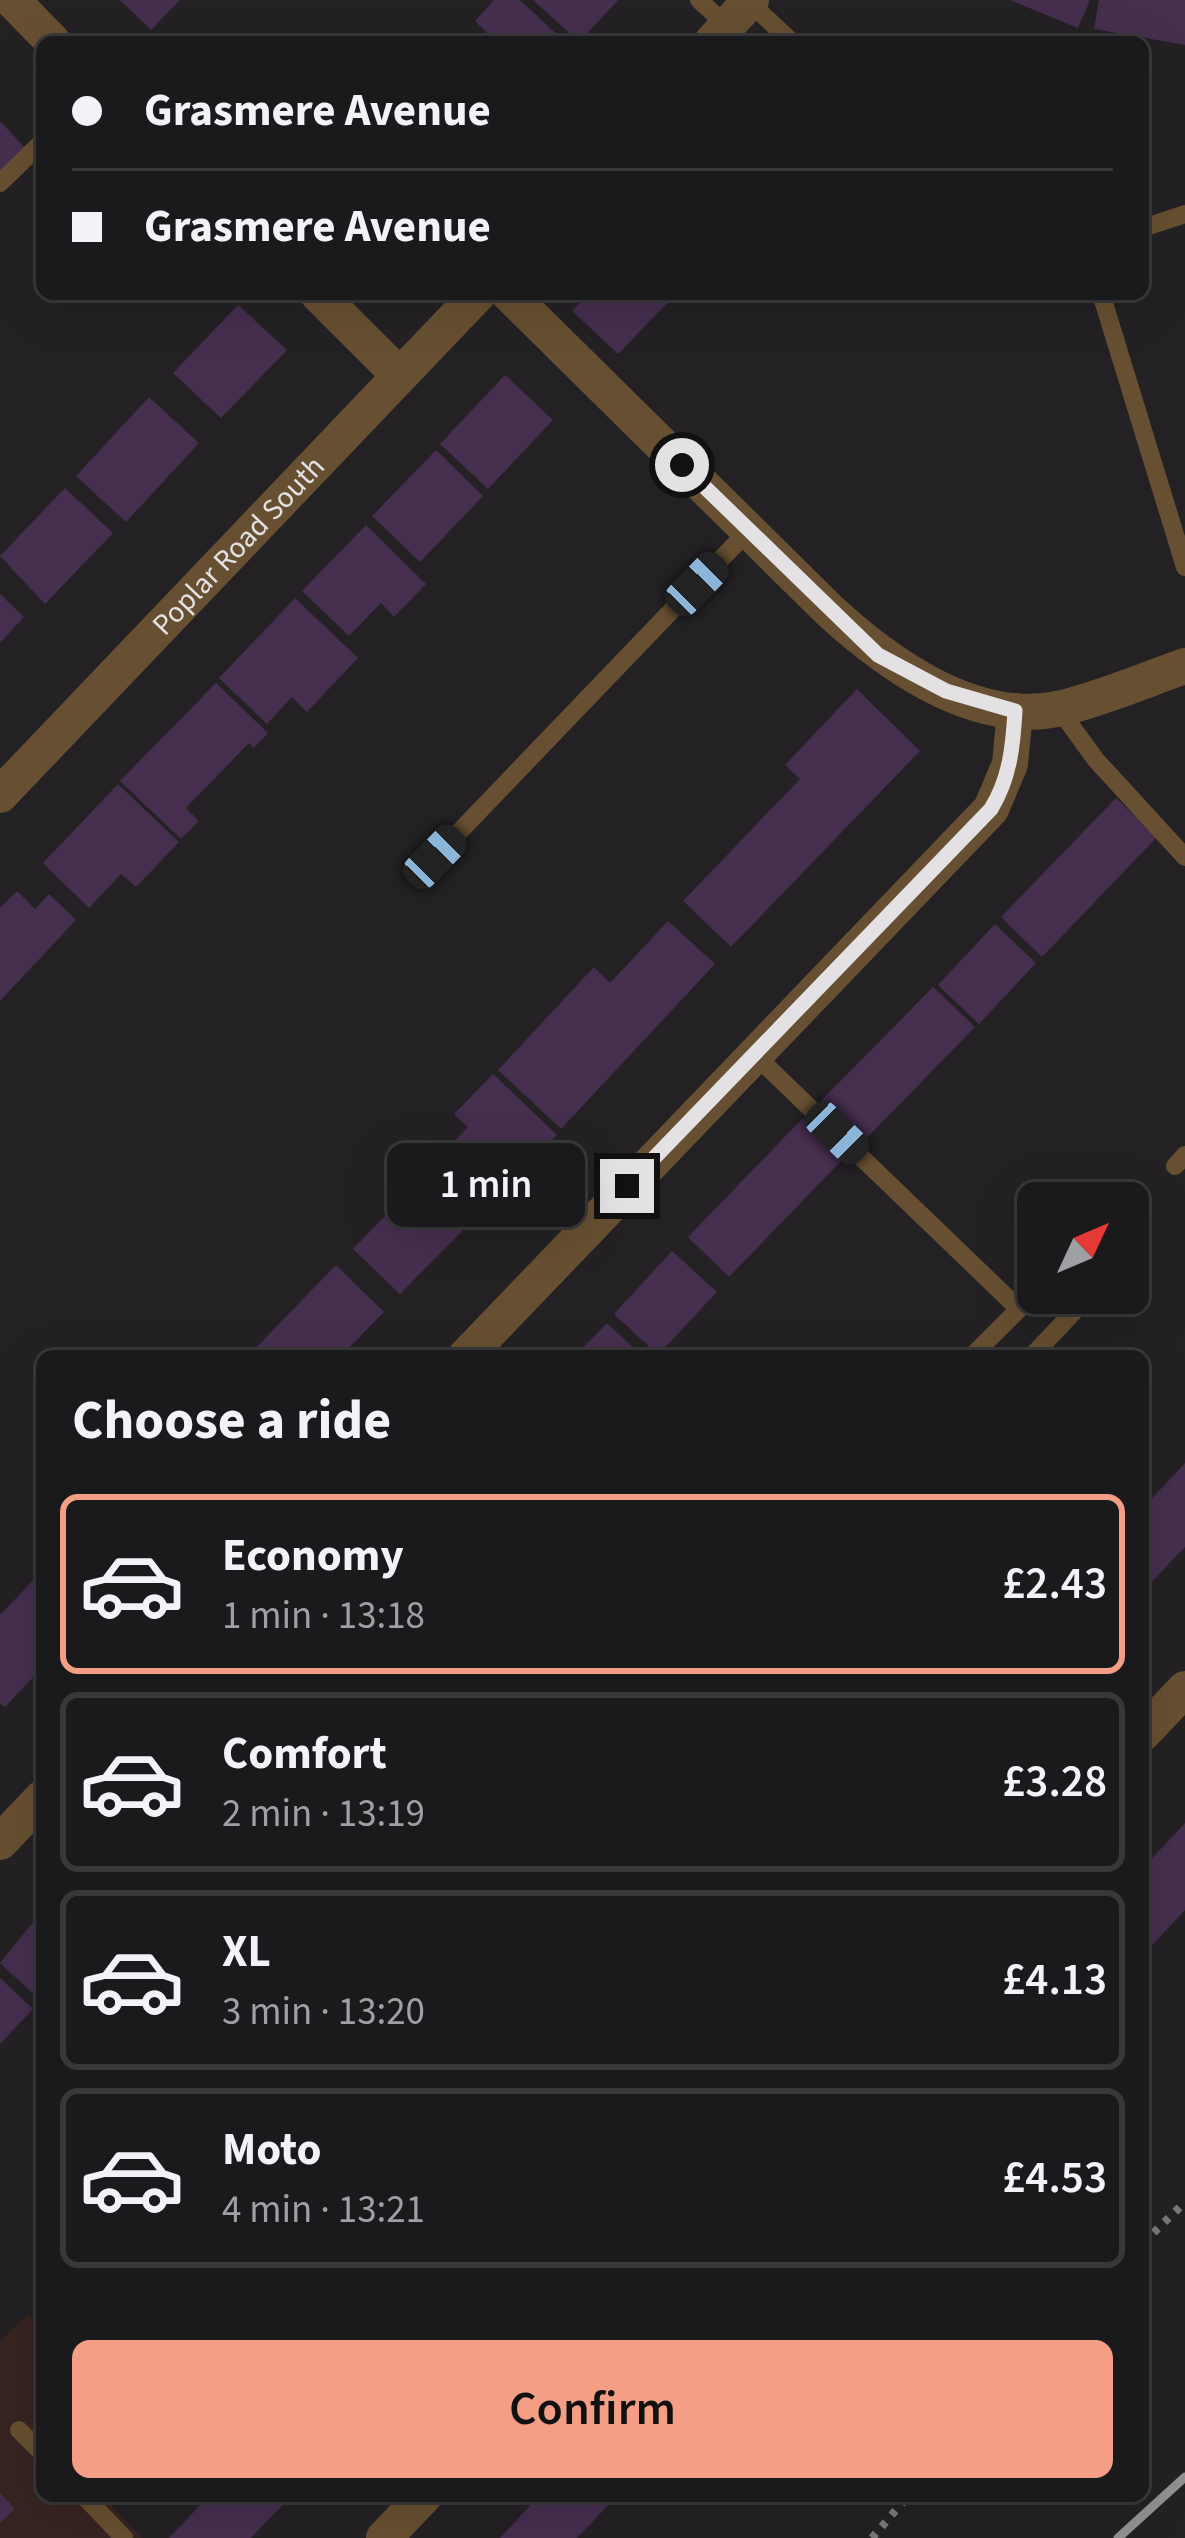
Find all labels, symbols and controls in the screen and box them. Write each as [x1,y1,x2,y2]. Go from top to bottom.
text: Grasmere Avenue [144,79,491,143]
text: Grasmere Avenue [144,195,491,259]
route start [655,438,709,492]
street label: Poplar Road South [142,446,335,645]
car [659,546,735,622]
car [397,819,473,895]
car [799,1095,875,1171]
callout: 1 min [387,1144,585,1228]
text: 1 min [440,1157,532,1213]
route end [600,1159,654,1213]
north arrow [1017,1182,1149,1314]
map controls [1017,1182,1149,1314]
text: Choose a ride [72,1383,391,1460]
text: Economy [222,1524,404,1588]
icon: car [78,1530,186,1638]
text: £2.43 [1002,1552,1107,1616]
text: 1 min · 13:18 [222,1588,425,1644]
text: Comfort [222,1722,387,1786]
icon: car [78,1728,186,1836]
text: £3.28 [1002,1750,1107,1814]
text: 2 min · 13:19 [222,1786,425,1842]
text: XL [222,1920,271,1984]
icon: car [78,1926,186,2034]
text: £4.13 [1002,1948,1107,2012]
text: 3 min · 13:20 [222,1984,425,2040]
text: Moto [222,2118,321,2182]
icon: car [78,2124,186,2232]
text: £4.53 [1002,2146,1107,2210]
text: 4 min · 13:21 [222,2182,425,2238]
button: Confirm [72,2340,1113,2478]

